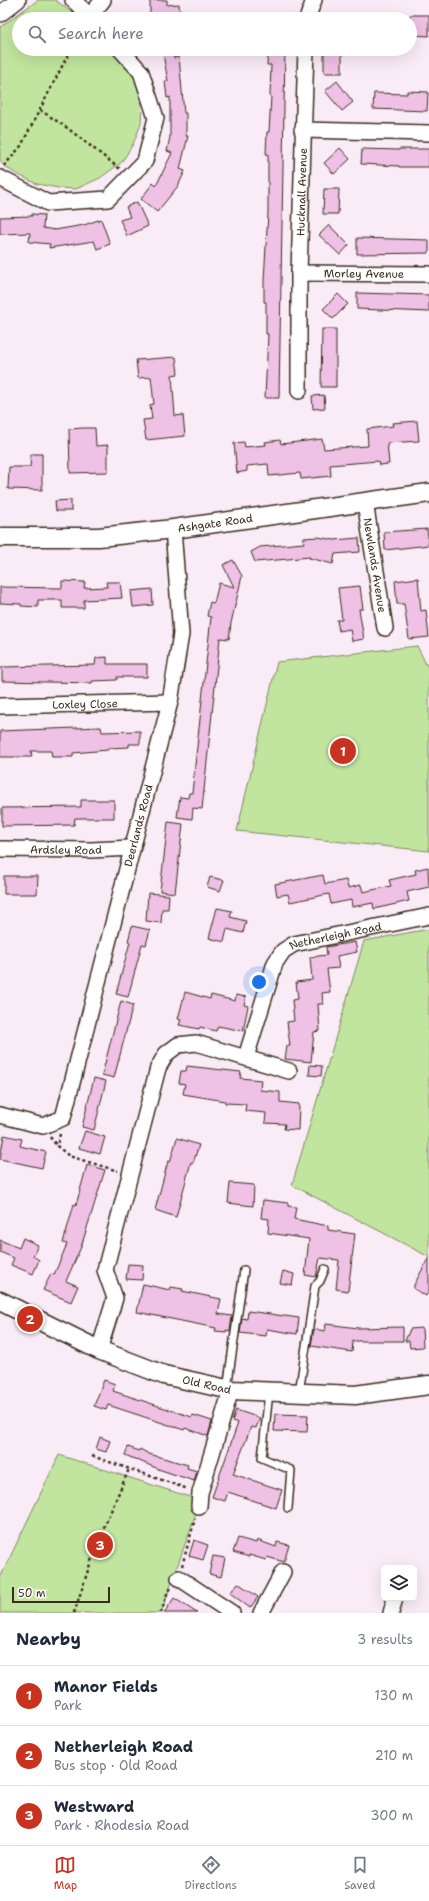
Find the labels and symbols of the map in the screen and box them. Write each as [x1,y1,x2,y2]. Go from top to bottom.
street label: Hucknall Avenue [293,148,311,236]
street label: Morley Avenue [324,266,404,282]
street label: Ashgate Road [177,511,254,536]
street label: Newlands Avenue [360,517,389,614]
street label: Loxley Close [52,696,118,713]
pin: 1 [330,736,356,766]
street label: Deerlands Road [121,783,157,869]
street label: Ardsley Road [30,842,102,858]
street label: Netherleigh Road [286,919,383,953]
your location [249,972,269,992]
pin: 2 [17,1304,43,1334]
street label: Old Road [181,1372,233,1398]
pin: 3 [87,1530,113,1560]
scale bar [12,1585,110,1604]

